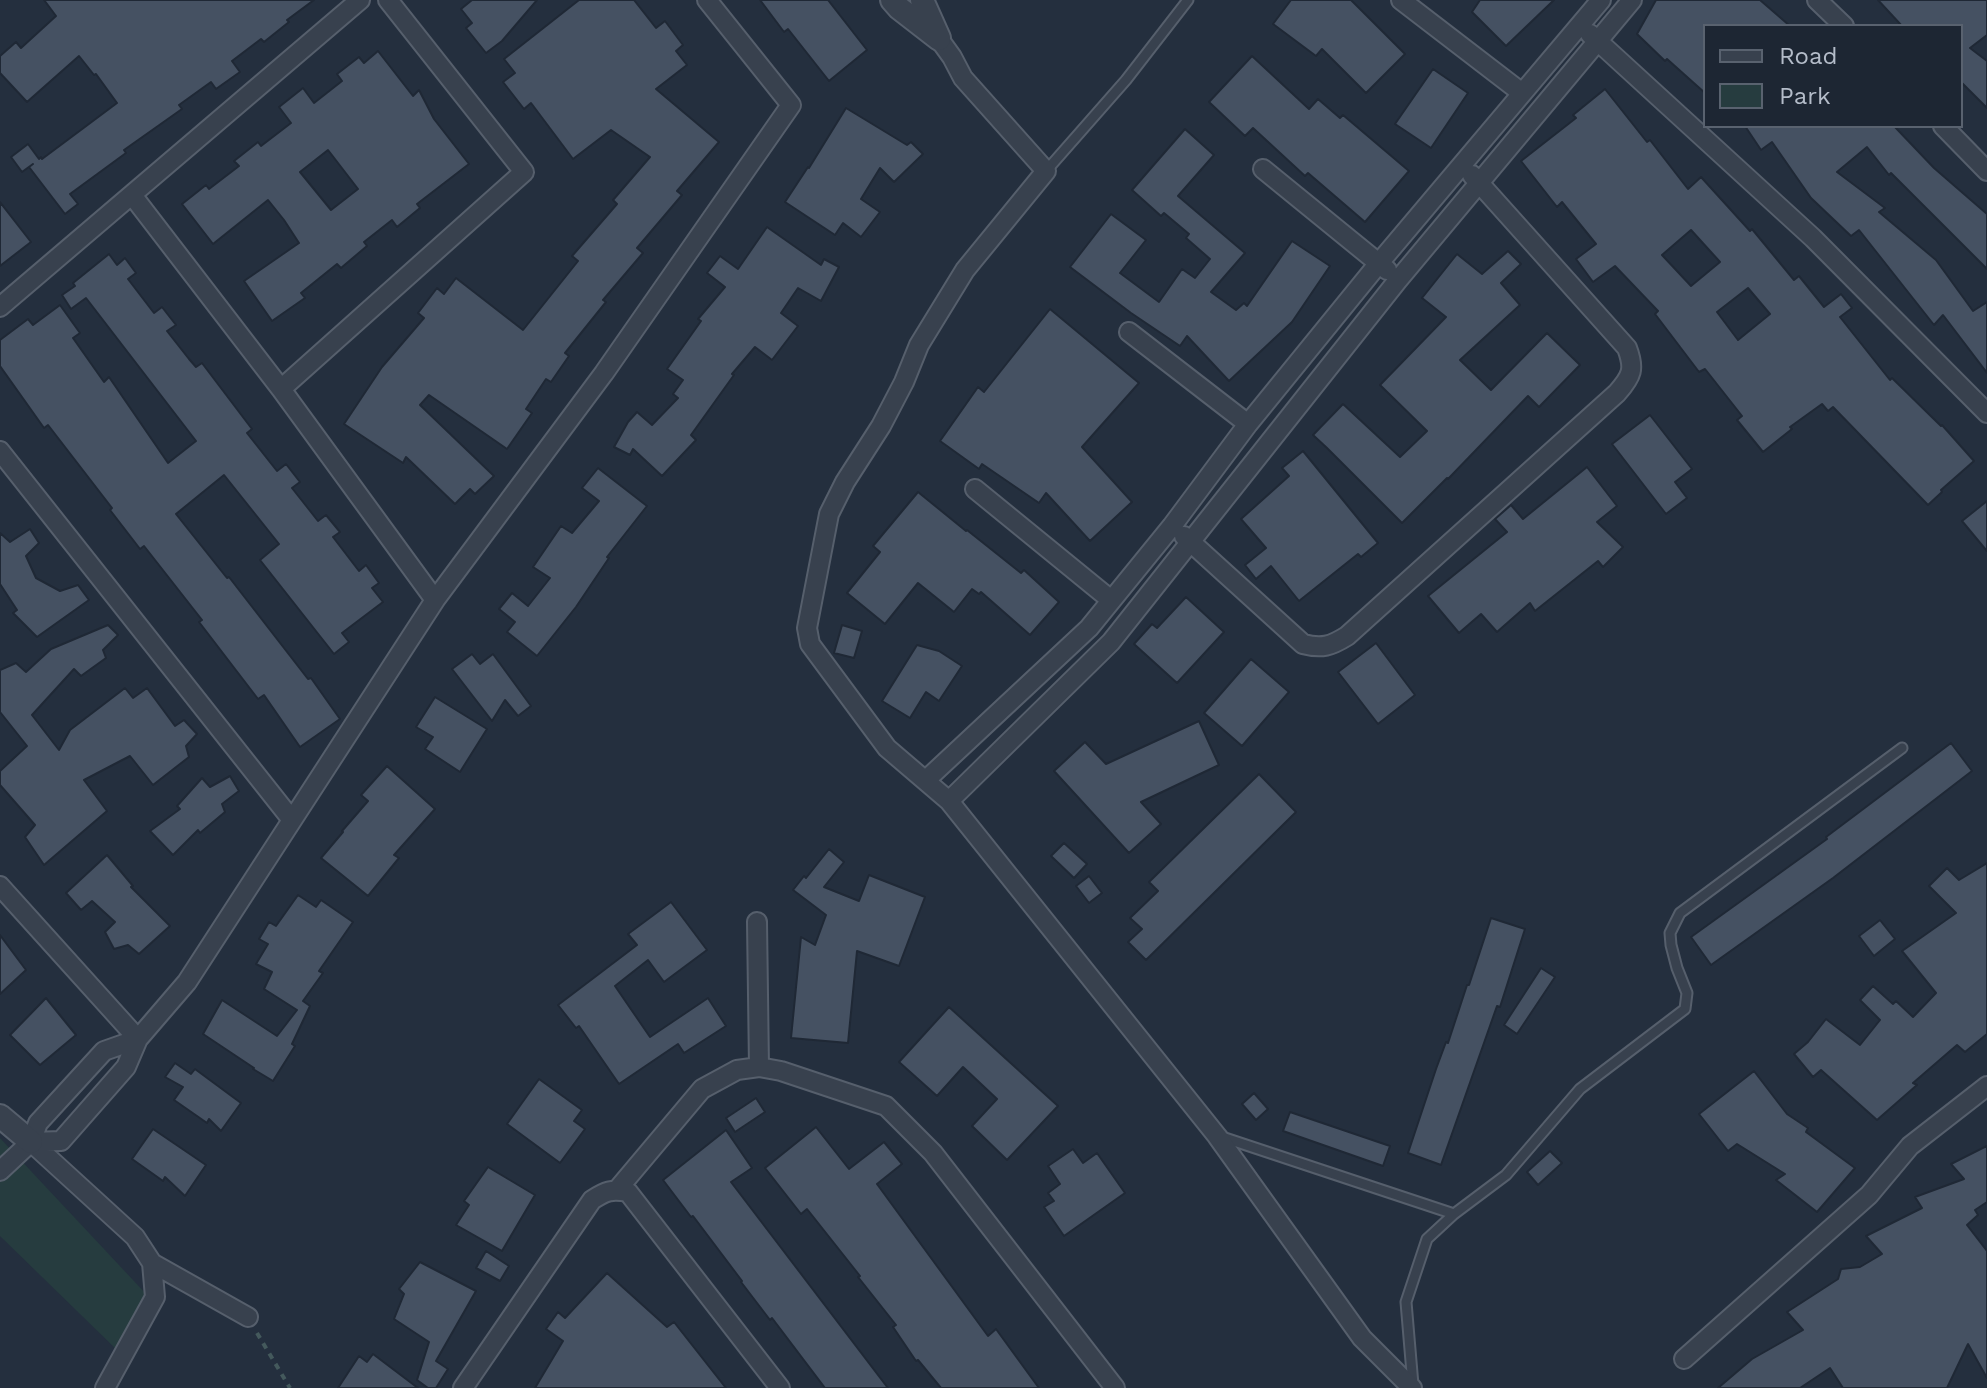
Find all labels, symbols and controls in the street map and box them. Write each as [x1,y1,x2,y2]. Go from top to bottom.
legend [1703,24,1963,128]
text: Road [1779,42,1838,70]
text: Park [1779,82,1831,110]

